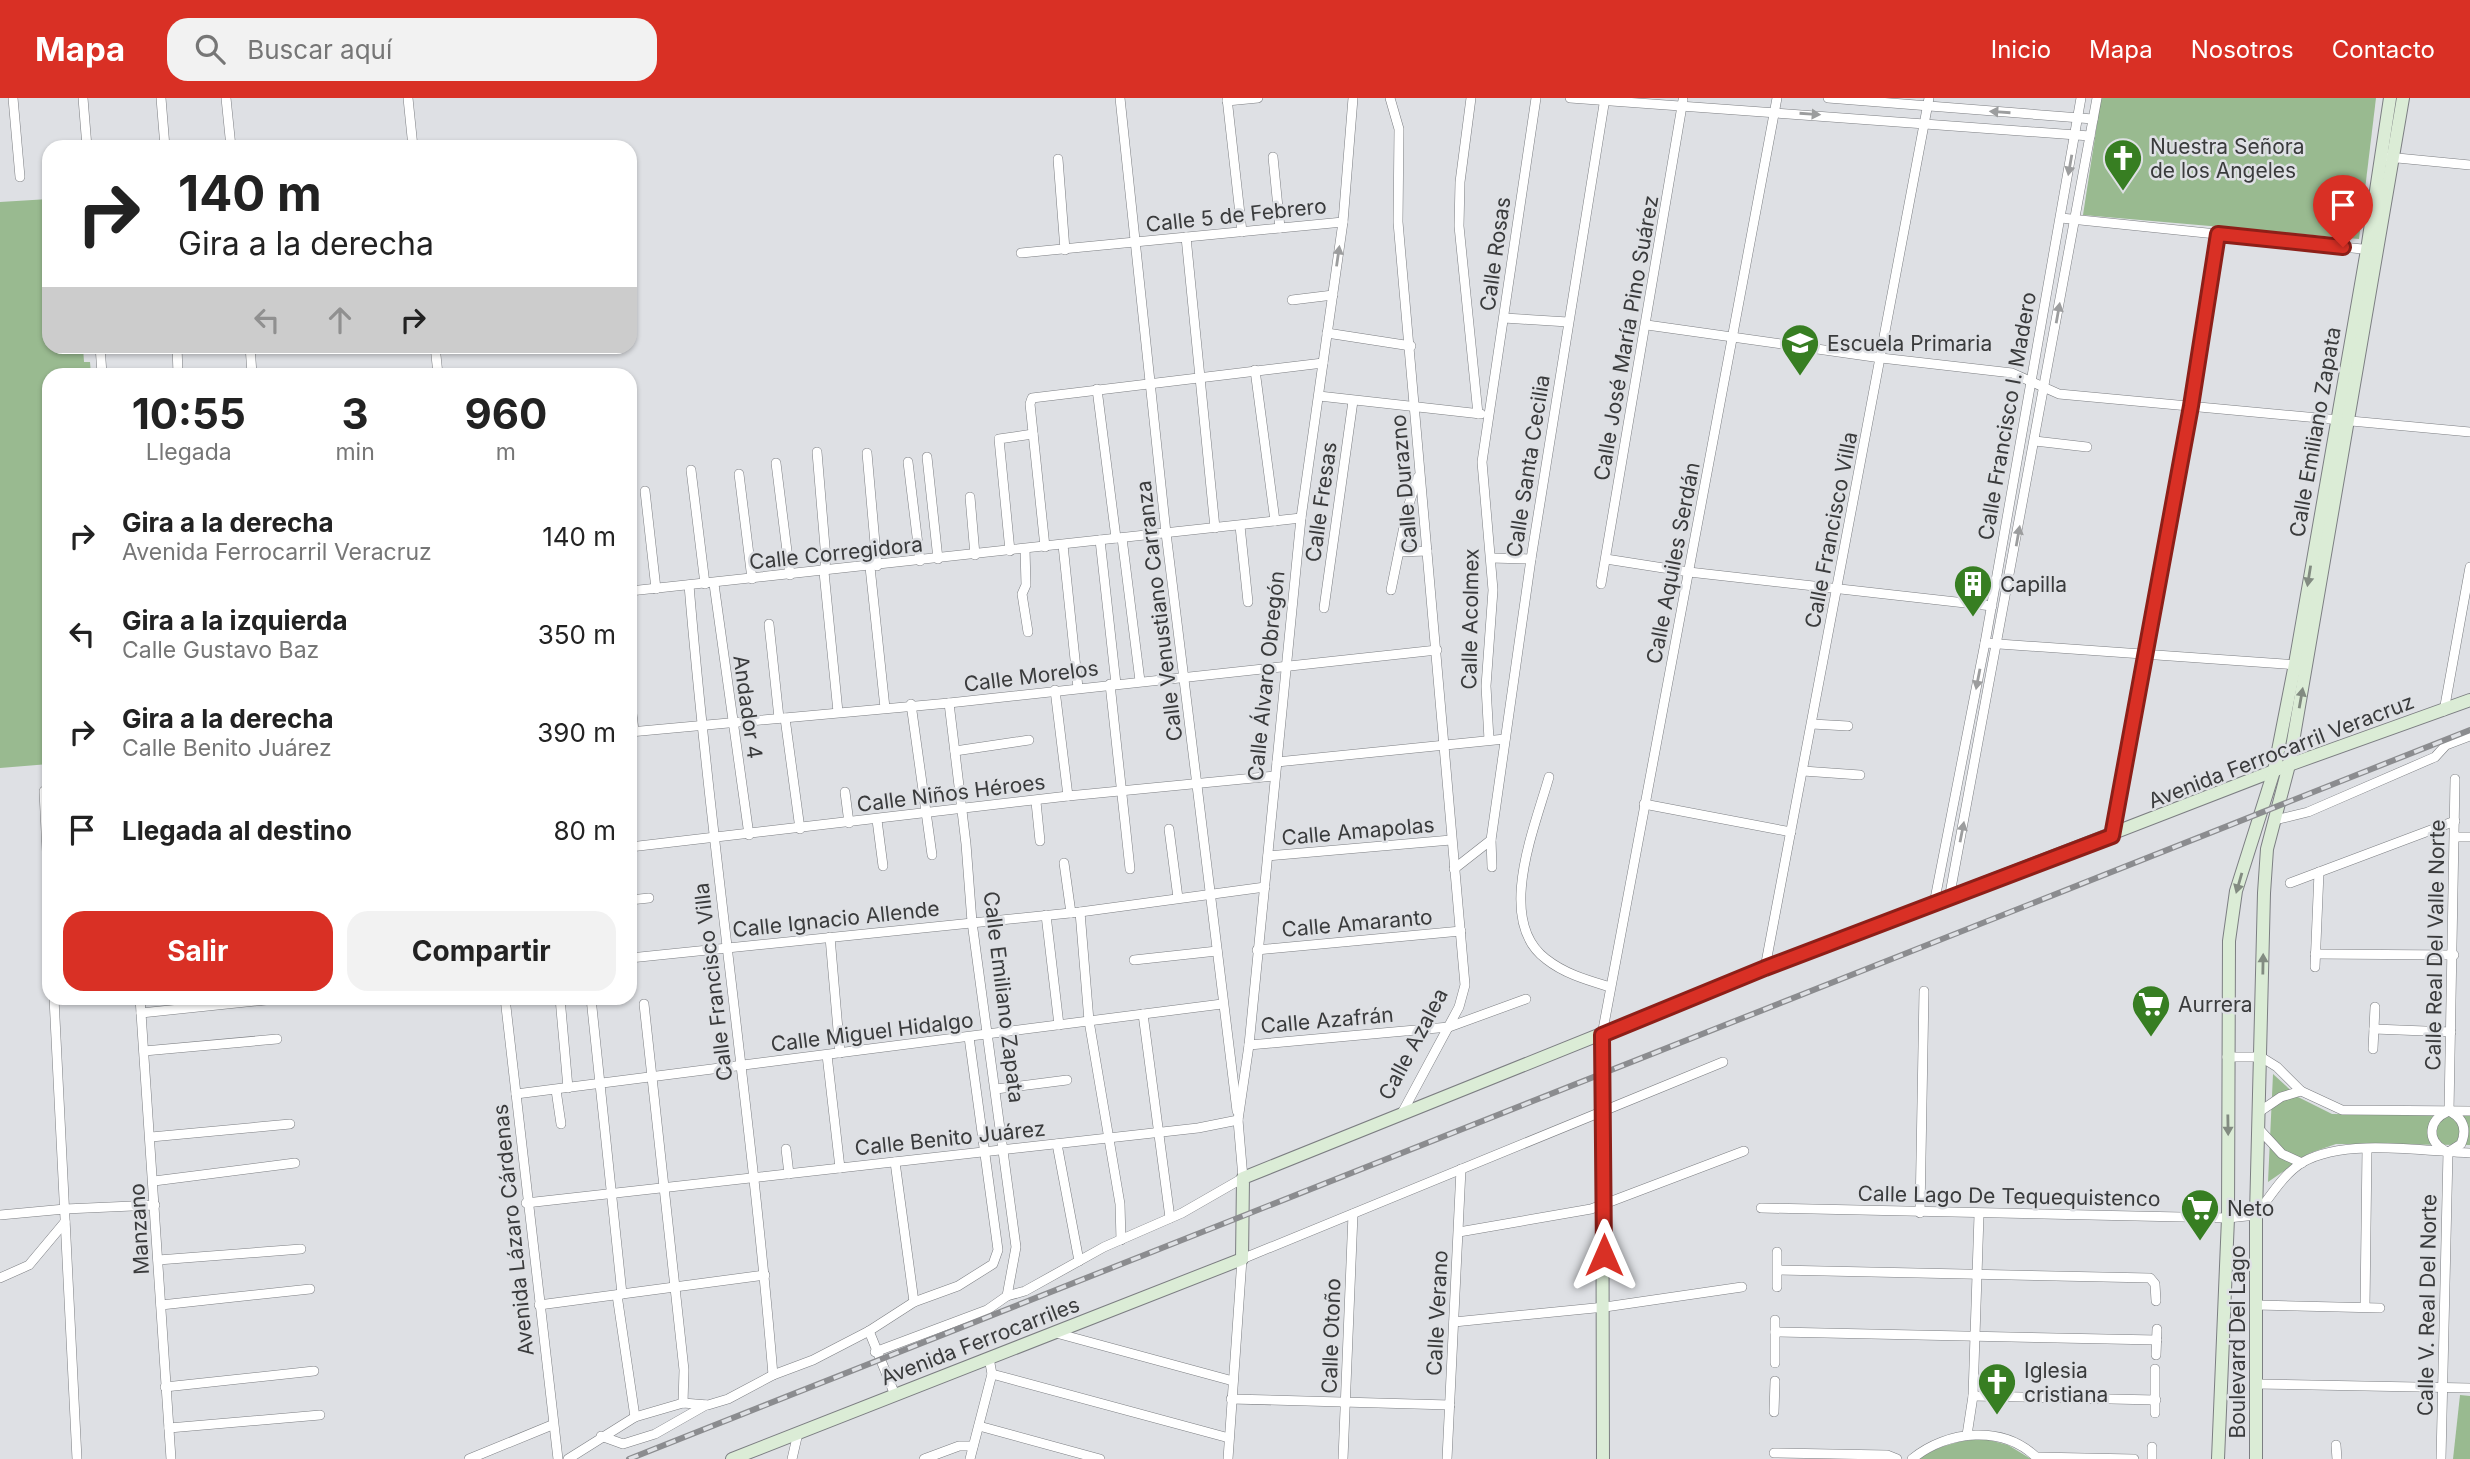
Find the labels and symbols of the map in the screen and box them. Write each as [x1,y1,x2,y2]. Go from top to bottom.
one-way arrow [1989,106,2011,117]
one-way arrow [1799,109,1821,120]
place label: Nuestra Señora de los Angeles [2150,134,2304,183]
church icon: Nuestra Señora de los Angeles [2102,137,2144,192]
one-way arrow [2064,154,2075,176]
pin [2313,175,2373,247]
street label: Calle 5 de Febrero [1144,193,1328,237]
street label: Calle José María Pino Suárez [1589,193,1663,483]
street label: Calle Rosas [1475,195,1515,313]
one-way arrow [1333,245,1344,267]
street label: Calle Francisco I. Madero [1973,290,2041,542]
one-way arrow [2053,301,2064,323]
school or university icon: Escuela Primaria [1779,322,1821,377]
street label: Calle Emiliano Zapata [2284,325,2346,539]
place label: Escuela Primaria [1827,331,1992,356]
street label: Calle Santa Cecilia [1501,373,1555,559]
street label: Calle Durazno [1385,414,1423,554]
street label: Calle Francisco Villa [1800,430,1862,630]
street label: Calle Fresas [1300,440,1342,564]
street label: Calle Aquiles Serdán [1641,460,1705,666]
street label: Calle Venustiano Carranza [1131,479,1187,743]
one-way arrow [2012,525,2023,547]
street label: Calle Corregidora [748,531,924,575]
street label: Calle Acolmex [1456,548,1484,690]
building icon: Capilla [1952,563,1994,618]
one-way arrow [2304,565,2315,587]
street label: Calle Álvaro Obregón [1242,570,1289,782]
place label: Capilla [2000,572,2067,597]
street label: Andador 4 [728,654,768,760]
street label: Calle Morelos [962,655,1100,697]
one-way arrow [1973,668,1984,690]
one-way arrow [2296,687,2307,709]
street label: Avenida Ferrocarril Veracruz [2145,689,2417,813]
street label: Calle Niños Héroes [855,769,1047,817]
street label: Calle Amapolas [1280,812,1436,850]
street label: Calle Real Del Valle Norte [2420,819,2450,1071]
one-way arrow [1957,821,1968,843]
one-way arrow [2233,873,2243,894]
street label: Calle Francisco Villa [688,881,738,1083]
street label: Calle Emiliano Zapata [979,890,1029,1104]
street label: Calle Ignacio Allende [731,896,941,942]
street label: Calle Amaranto [1280,904,1434,942]
one-way arrow [2257,953,2269,975]
supermarket icon: Aurrera [2130,983,2172,1038]
street label: Calle Azalea [1373,984,1453,1104]
place label: Aurrera [2178,992,2253,1017]
street label: Calle Azafrán [1260,1002,1394,1038]
street label: Calle Miguel Hidalgo [769,1007,975,1057]
street label: Avenida Lázaro Cárdenas [487,1103,539,1357]
one-way arrow [2222,1114,2233,1136]
street label: Calle Benito Juárez [854,1116,1046,1160]
street label: Calle Lago De Tequequistenco [1857,1181,2161,1211]
street label: Manzano [124,1183,154,1275]
supermarket icon: Neto [2179,1187,2221,1242]
street label: Calle V. Real Del Norte [2413,1194,2441,1416]
place label: Neto [2227,1196,2274,1221]
position arrow [1567,1218,1641,1292]
street label: Boulevard Del Lago [2225,1245,2250,1439]
street label: Calle Verano [1421,1250,1453,1376]
street label: Calle Otoño [1316,1278,1346,1394]
street label: Avenida Ferrocarriles [877,1292,1083,1390]
place label: Iglesia cristiana [2024,1358,2108,1407]
church icon: Iglesia cristiana [1976,1361,2018,1416]

